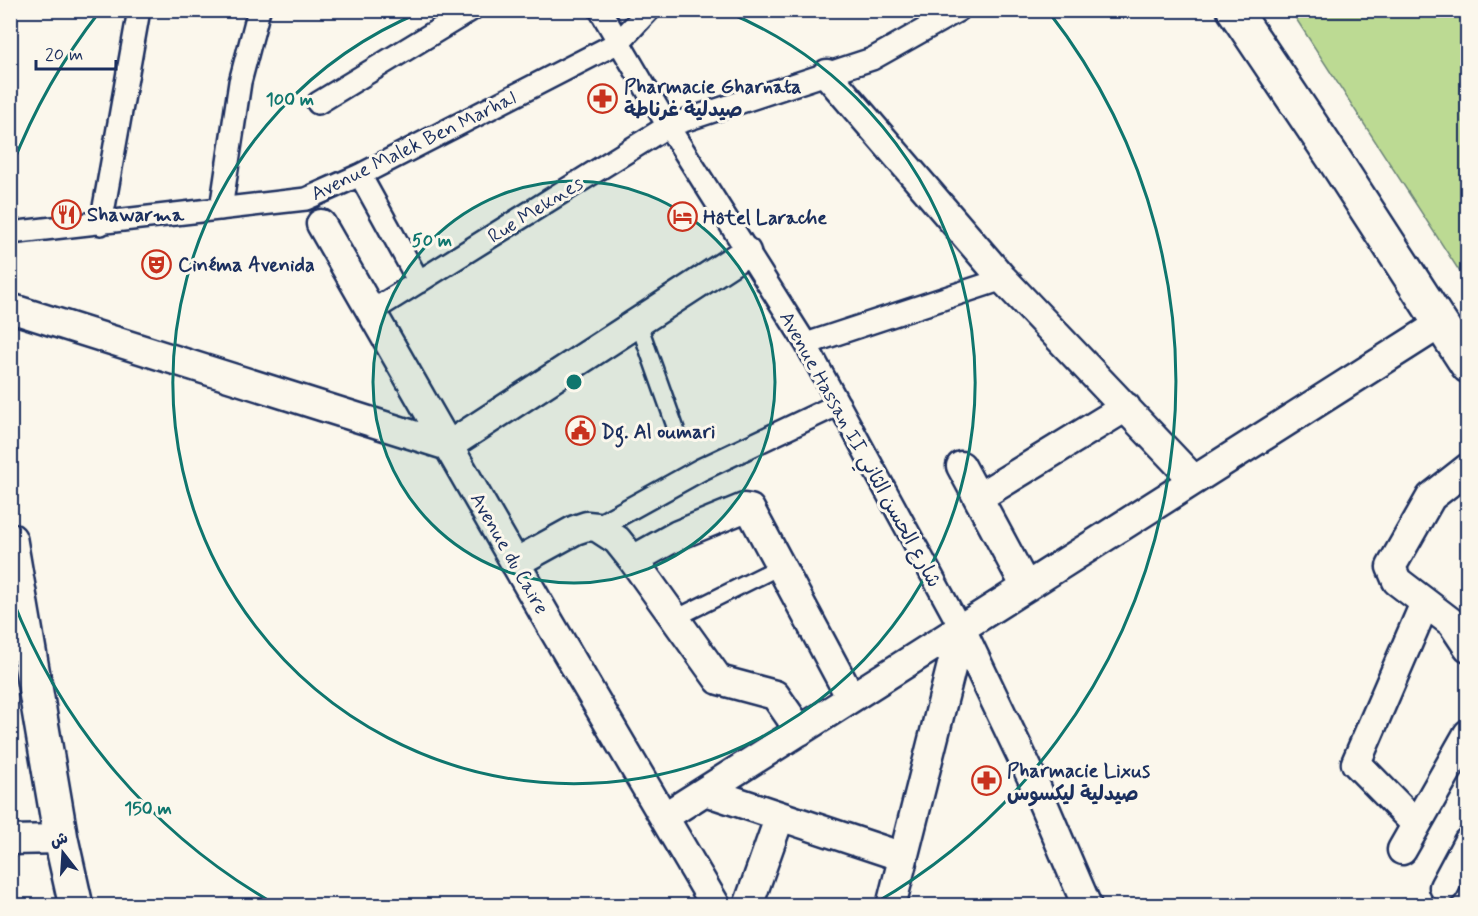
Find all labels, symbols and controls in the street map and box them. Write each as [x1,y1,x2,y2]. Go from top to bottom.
scale bar [36,33,116,71]
text: 20 m [45,43,83,67]
place label: Pharmacie Gharnata صيدلية غرناطة [624,74,802,124]
pharmacy icon: Pharmacie Gharnata صيدلية غرناطة [587,82,619,114]
street label: Avenue Malek Ben Marhal [307,85,521,208]
text: 100 m [266,88,314,112]
street label: Rue Meknes [483,170,589,250]
restaurant icon: Shawarma [50,198,82,230]
hotel icon: Hôtel Larache [666,201,698,233]
place label: Shawarma [87,202,185,229]
place label: Hôtel Larache [703,205,827,232]
text: 50 m [412,229,452,253]
theatre icon: Cinéma Avenida [141,248,173,280]
place label: Cinéma Avenida [178,252,315,279]
street label: Avenue Hassan II شارع الحسن الثاني [770,307,947,594]
centre of rings [564,372,584,392]
public building icon: Dg. Al oumari [564,415,596,447]
place label: Dg. Al oumari [601,419,715,448]
street label: Avenue du Caire [463,488,554,619]
place label: Pharmacie Lixus صيدلية ليكسوس [1007,758,1150,808]
pharmacy icon: Pharmacie Lixus صيدلية ليكسوس [970,765,1002,797]
text: 150 m [124,797,172,821]
north arrow [33,823,93,883]
text: ش [48,827,71,853]

